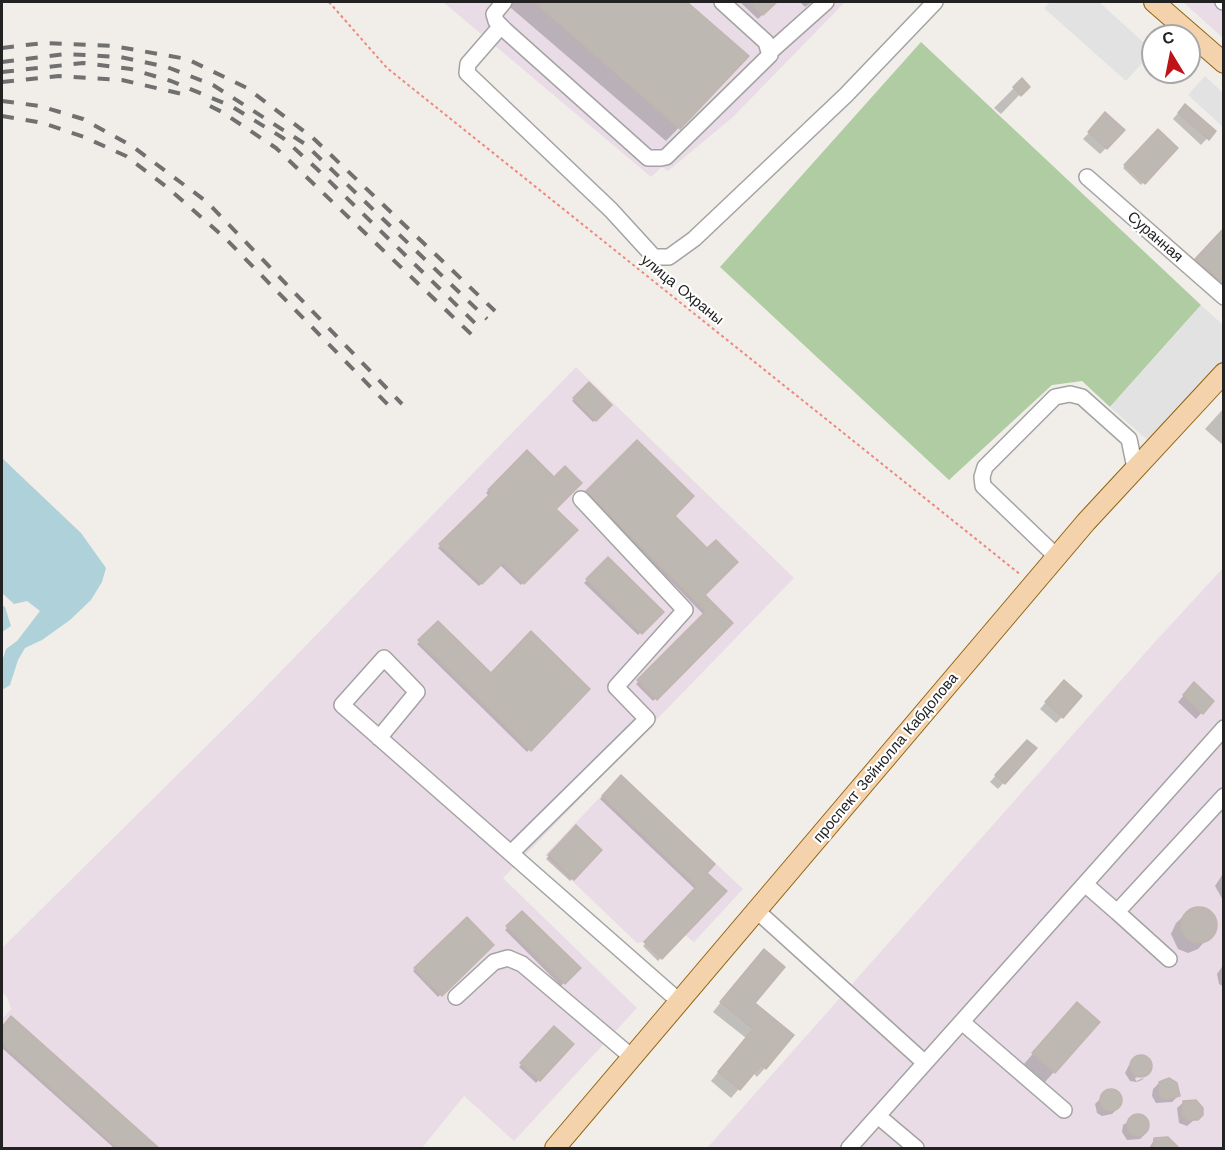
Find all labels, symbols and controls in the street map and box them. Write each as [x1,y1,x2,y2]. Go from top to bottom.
north arrow [1141,24,1201,84]
text: С [1161,27,1175,48]
street label: Суранная [1123,208,1187,266]
street label: улица Охраны [637,251,727,329]
street label: проспект Зейнолла Кабдолова [810,670,962,846]

